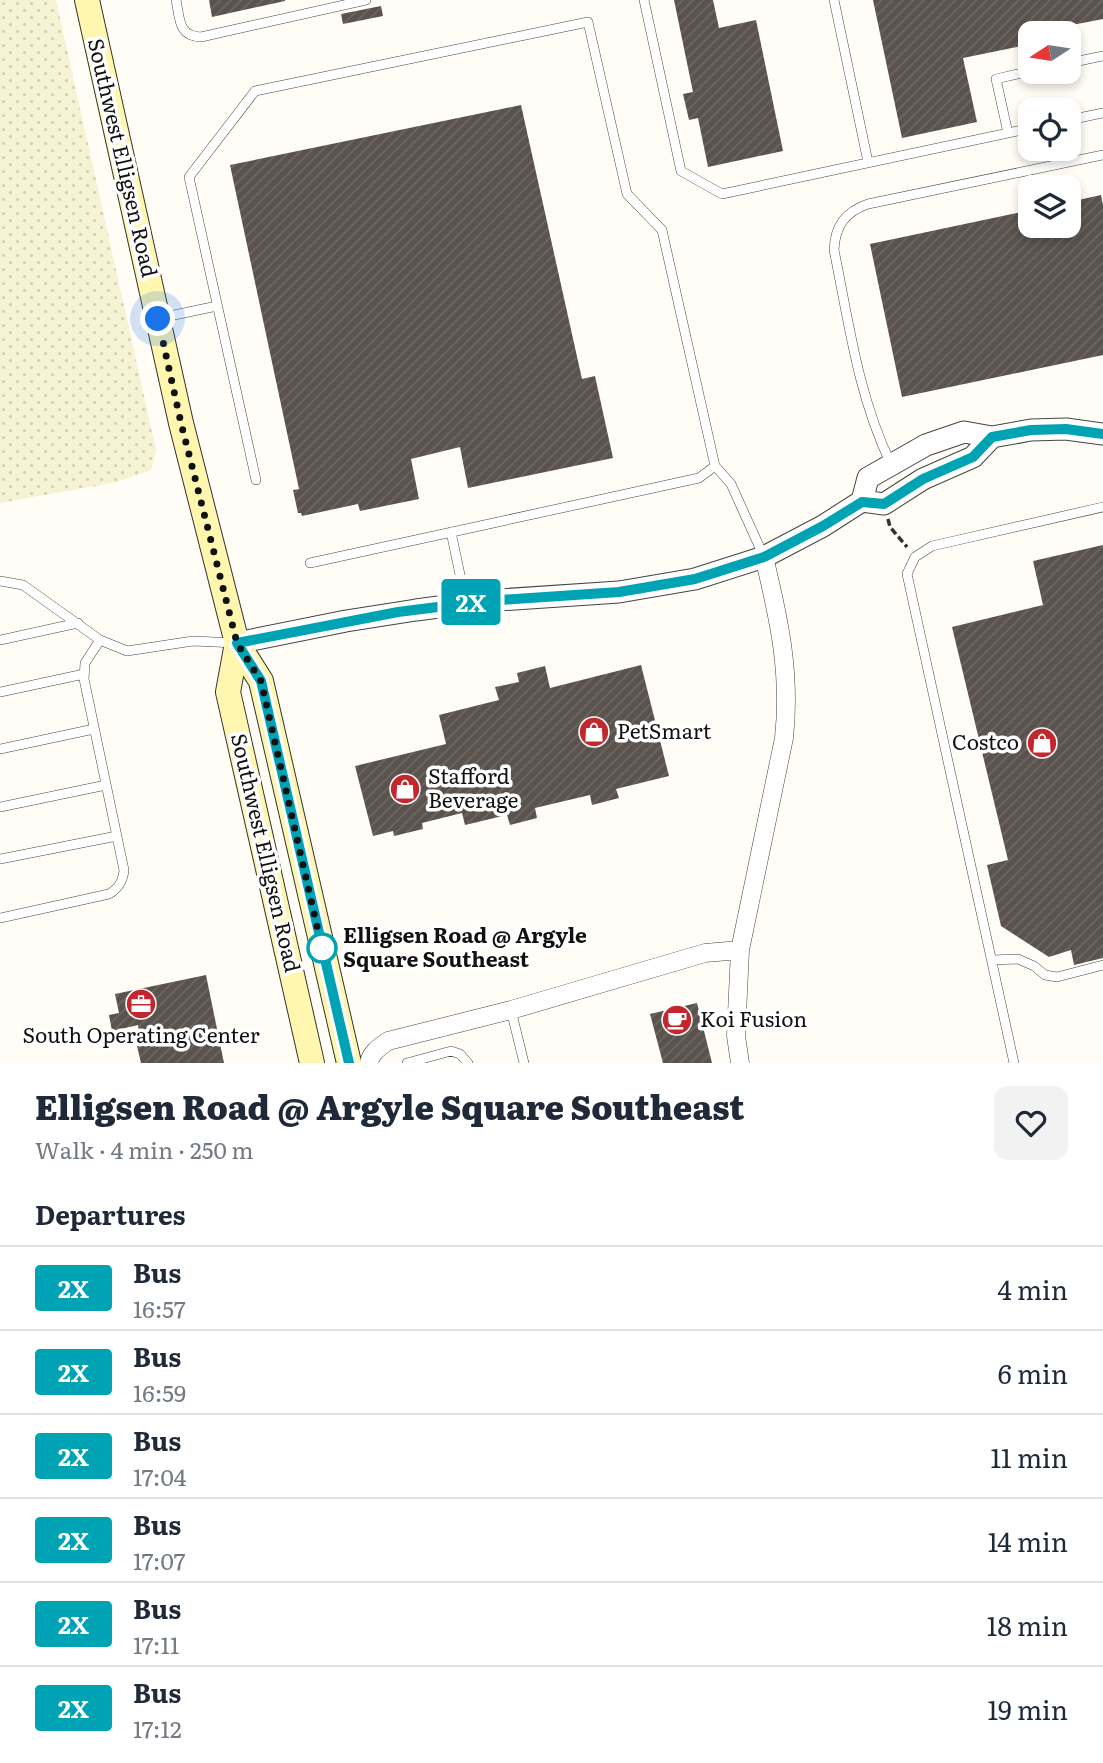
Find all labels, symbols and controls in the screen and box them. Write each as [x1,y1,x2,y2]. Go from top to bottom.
north arrow [1018,21,1082,84]
map controls [1018,21,1081,238]
street label: Southwest Elligsen Road [82,35,167,280]
button: locate [1018,98,1081,161]
button: layers [1018,175,1081,238]
your location [140,301,175,336]
line badge: 2X [440,579,503,625]
text: 2X [455,584,487,619]
place label: PetSmart [617,714,712,745]
shop icon: PetSmart [577,715,611,749]
place label: Costco [952,725,1019,756]
shop icon: Costco [1025,726,1059,760]
street label: Southwest Elligsen Road [225,730,310,975]
place label: Stafford Beverage [428,759,519,814]
shop icon: Stafford Beverage [388,772,422,806]
place label: Elligsen Road @ Argyle Square Southeast [343,918,587,973]
marker: Elligsen Road @ Argyle Square Southeast [307,933,337,963]
office icon: South Operating Center [124,987,158,1021]
place label: Koi Fusion [700,1002,807,1033]
cafe icon: Koi Fusion [660,1003,694,1037]
place label: South Operating Center [22,1018,260,1049]
text: Elligsen Road @ Argyle Square Southeast [35,1081,744,1130]
button: heart [994,1086,1068,1160]
text: Walk · 4 min · 250 m [35,1132,254,1166]
text: Departures [35,1194,186,1233]
text: Bus [133,1252,181,1291]
text: 4 min [997,1269,1068,1308]
text: 2X [58,1270,89,1305]
text: 16:57 [133,1291,186,1325]
text: Bus [133,1336,181,1375]
text: 6 min [998,1353,1068,1392]
text: 2X [58,1354,89,1389]
text: 16:59 [133,1375,186,1409]
text: Bus [133,1420,181,1459]
text: 11 min [991,1437,1068,1476]
text: 2X [58,1438,89,1473]
text: 17:04 [133,1459,187,1493]
text: Bus [133,1504,181,1543]
text: 14 min [988,1521,1068,1560]
text: 2X [58,1522,89,1557]
text: 17:07 [133,1543,186,1577]
text: Bus [133,1588,181,1627]
text: 18 min [987,1605,1068,1644]
text: 2X [58,1606,89,1641]
text: 17:11 [133,1627,179,1661]
text: Bus [133,1672,181,1711]
text: 19 min [988,1689,1068,1728]
text: 2X [58,1690,89,1725]
text: 17:12 [133,1711,182,1745]

